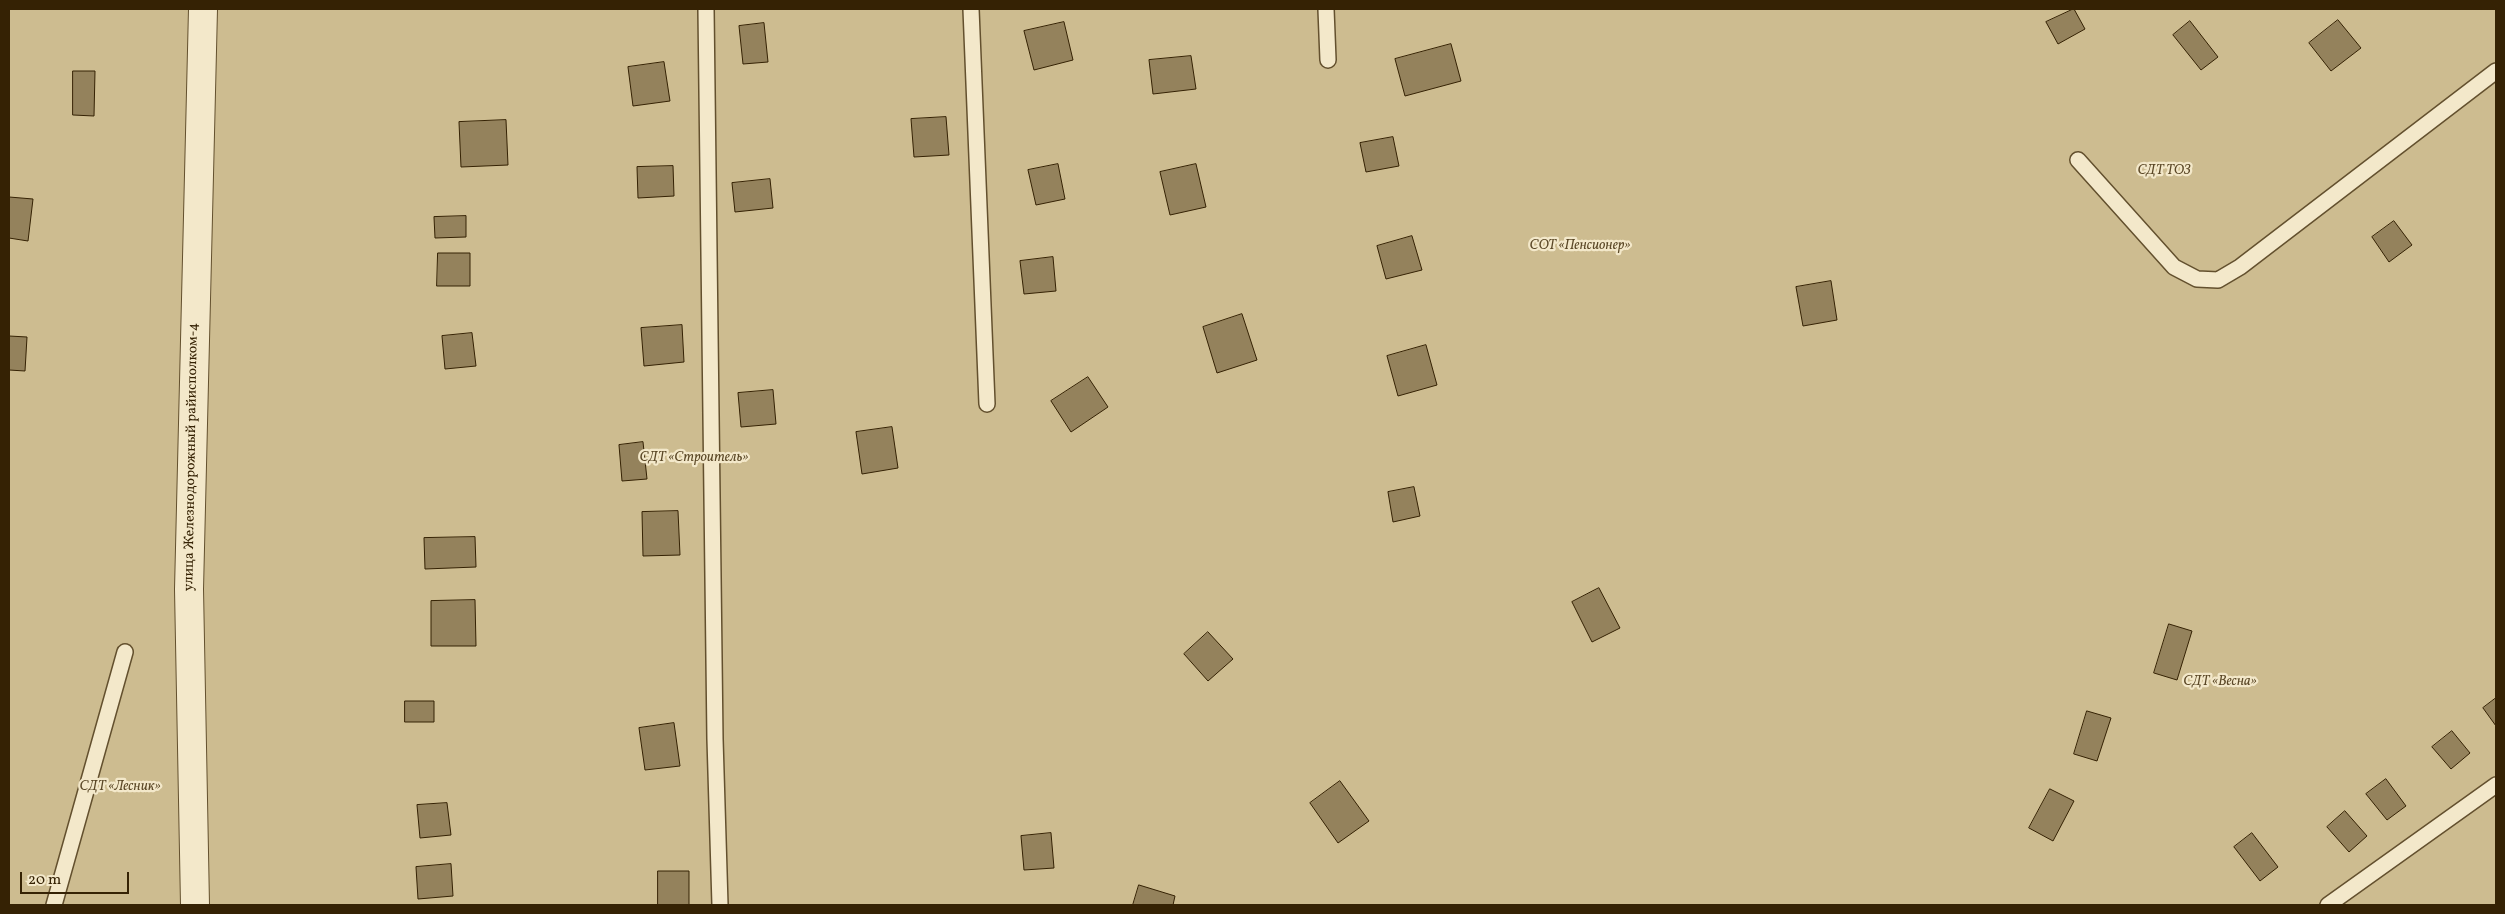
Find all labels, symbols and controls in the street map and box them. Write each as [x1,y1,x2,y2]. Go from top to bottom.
park label: СДТ ТОЗ [2137,163,2191,179]
park label: СОТ «Пенсионер» [1529,238,1631,254]
street label: улица Железнодорожный райисполком-4 [181,323,203,591]
park label: СДТ «Строитель» [640,450,748,466]
park label: СДТ «Весна» [2183,674,2257,690]
park label: СДТ «Лесник» [79,779,161,795]
scale bar [22,862,131,894]
text: 20 m [28,870,61,891]

